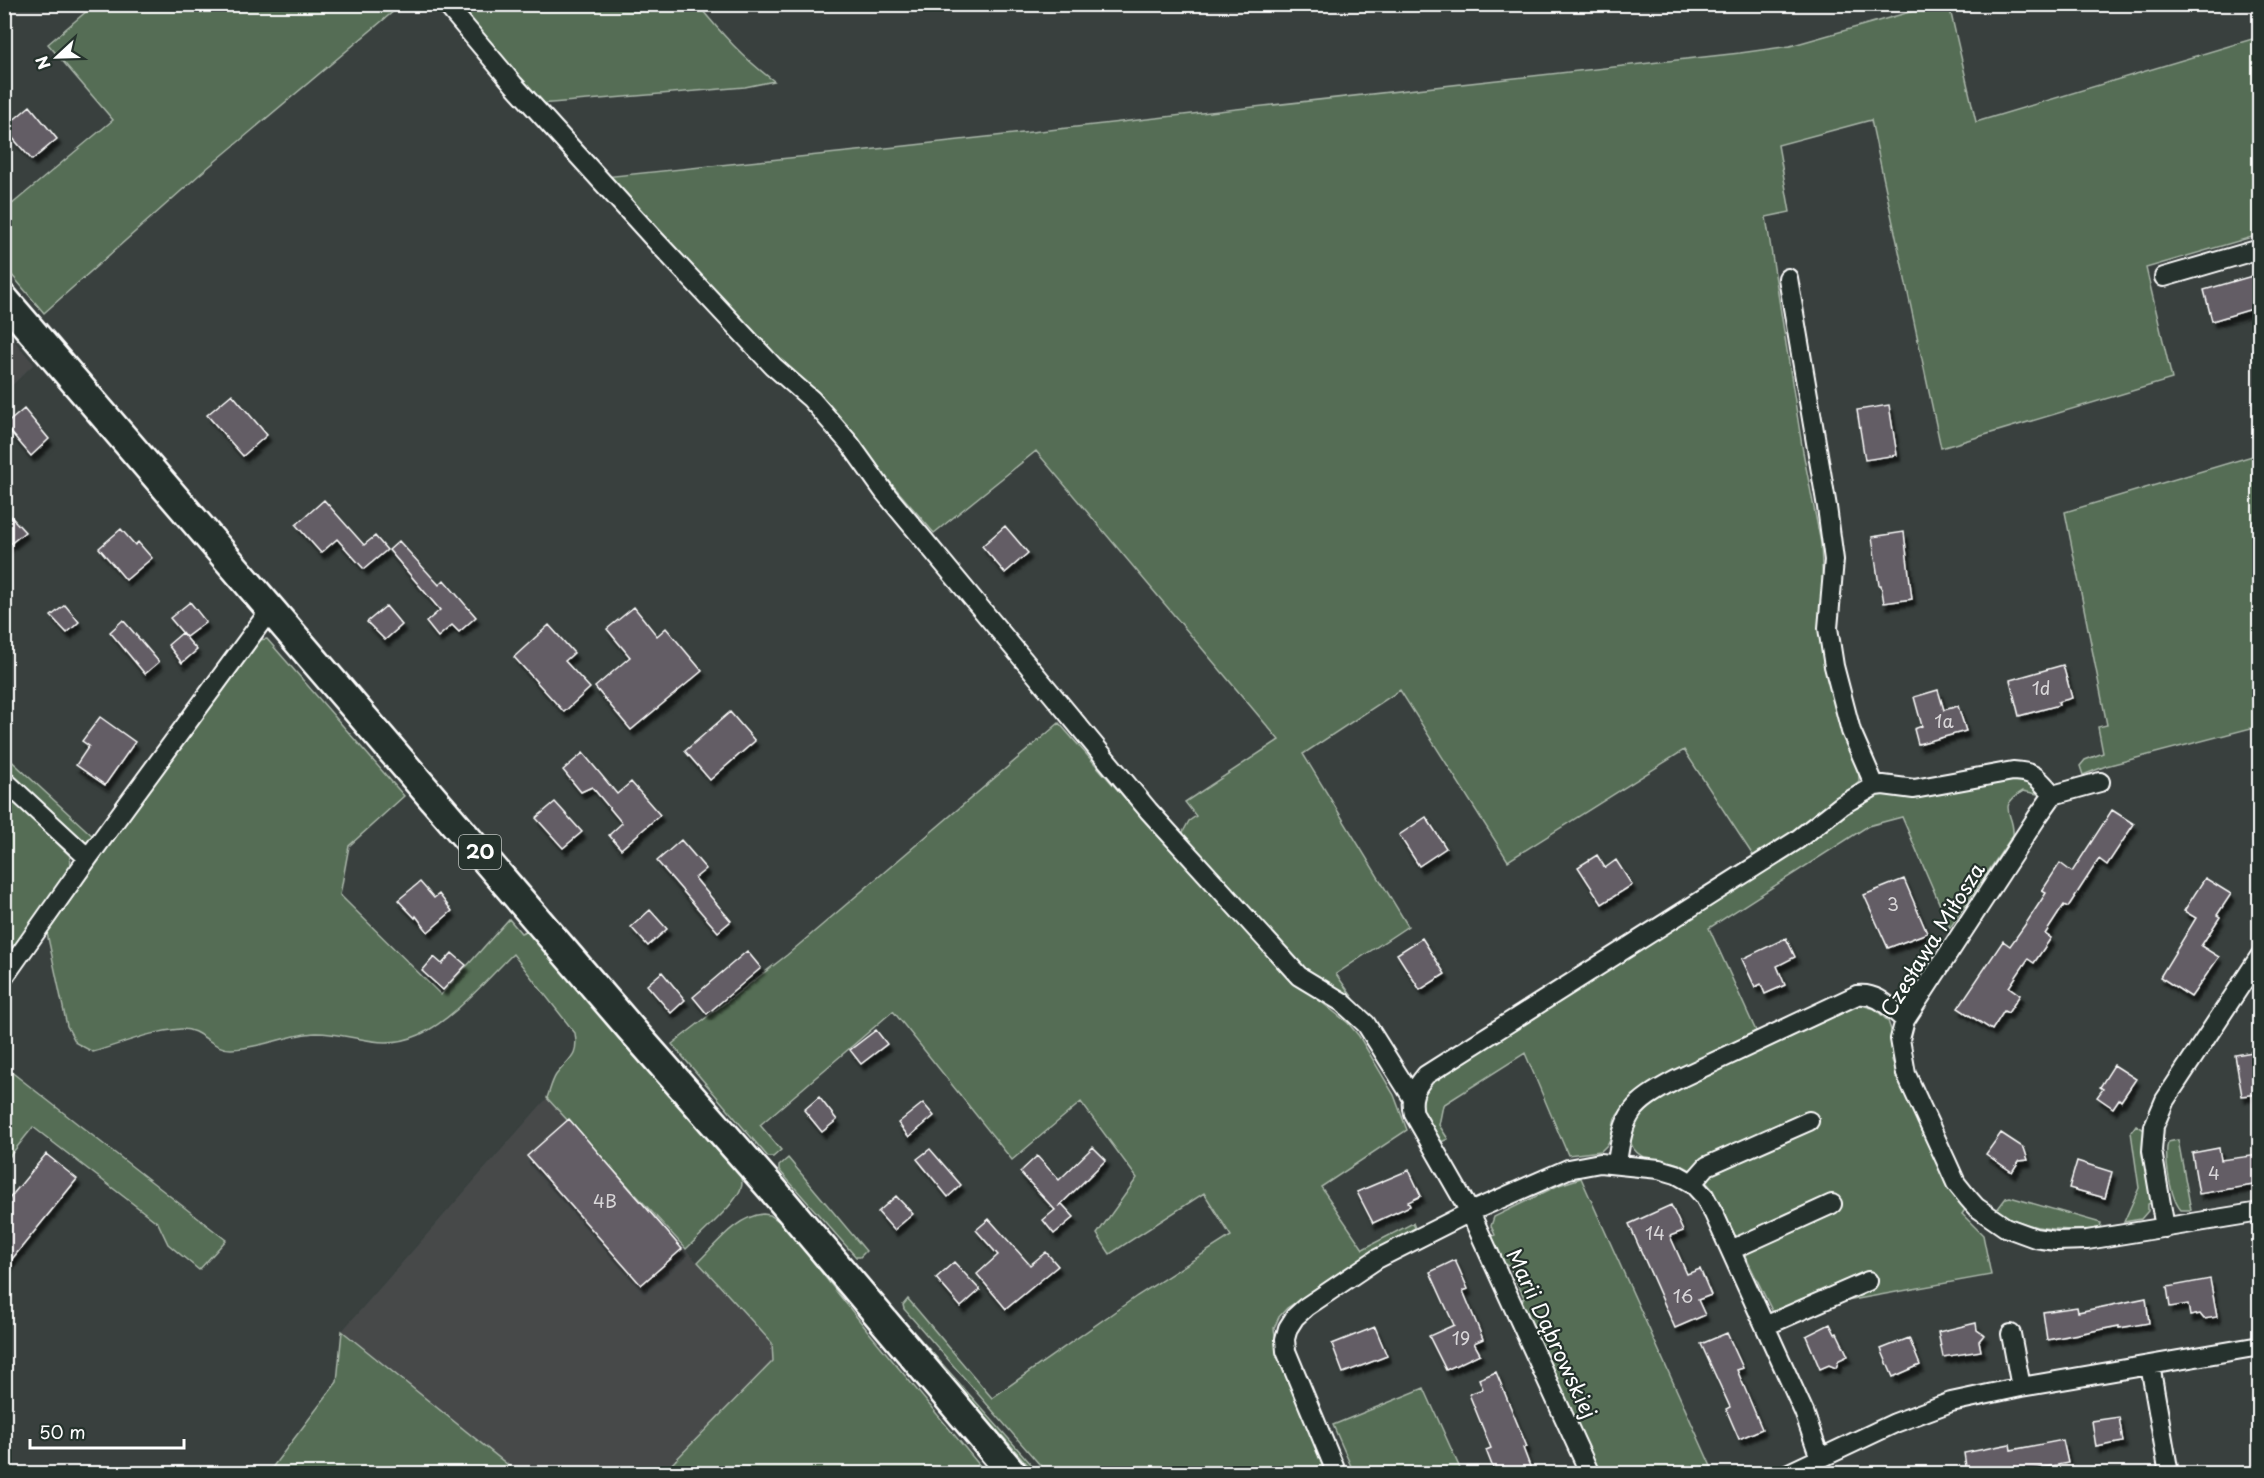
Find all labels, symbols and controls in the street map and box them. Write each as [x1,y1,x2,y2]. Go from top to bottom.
north arrow [27,27,87,87]
text: N [29,53,56,73]
house number: 1d [2032,674,2050,701]
house number: 1a [1934,707,1954,734]
road number: 20 [459,835,501,869]
street label: Czesława Miłosza [1871,856,1992,1022]
house number: 3 [1887,890,1899,917]
house number: 4 [2208,1159,2220,1186]
house number: 4B [593,1187,617,1214]
house number: 14 [1645,1219,1665,1246]
street label: Marii Dąbrowskiej [1499,1243,1606,1423]
house number: 16 [1673,1282,1693,1309]
house number: 19 [1452,1324,1470,1351]
scale bar [30,1412,184,1450]
text: 50 m [39,1418,86,1445]

